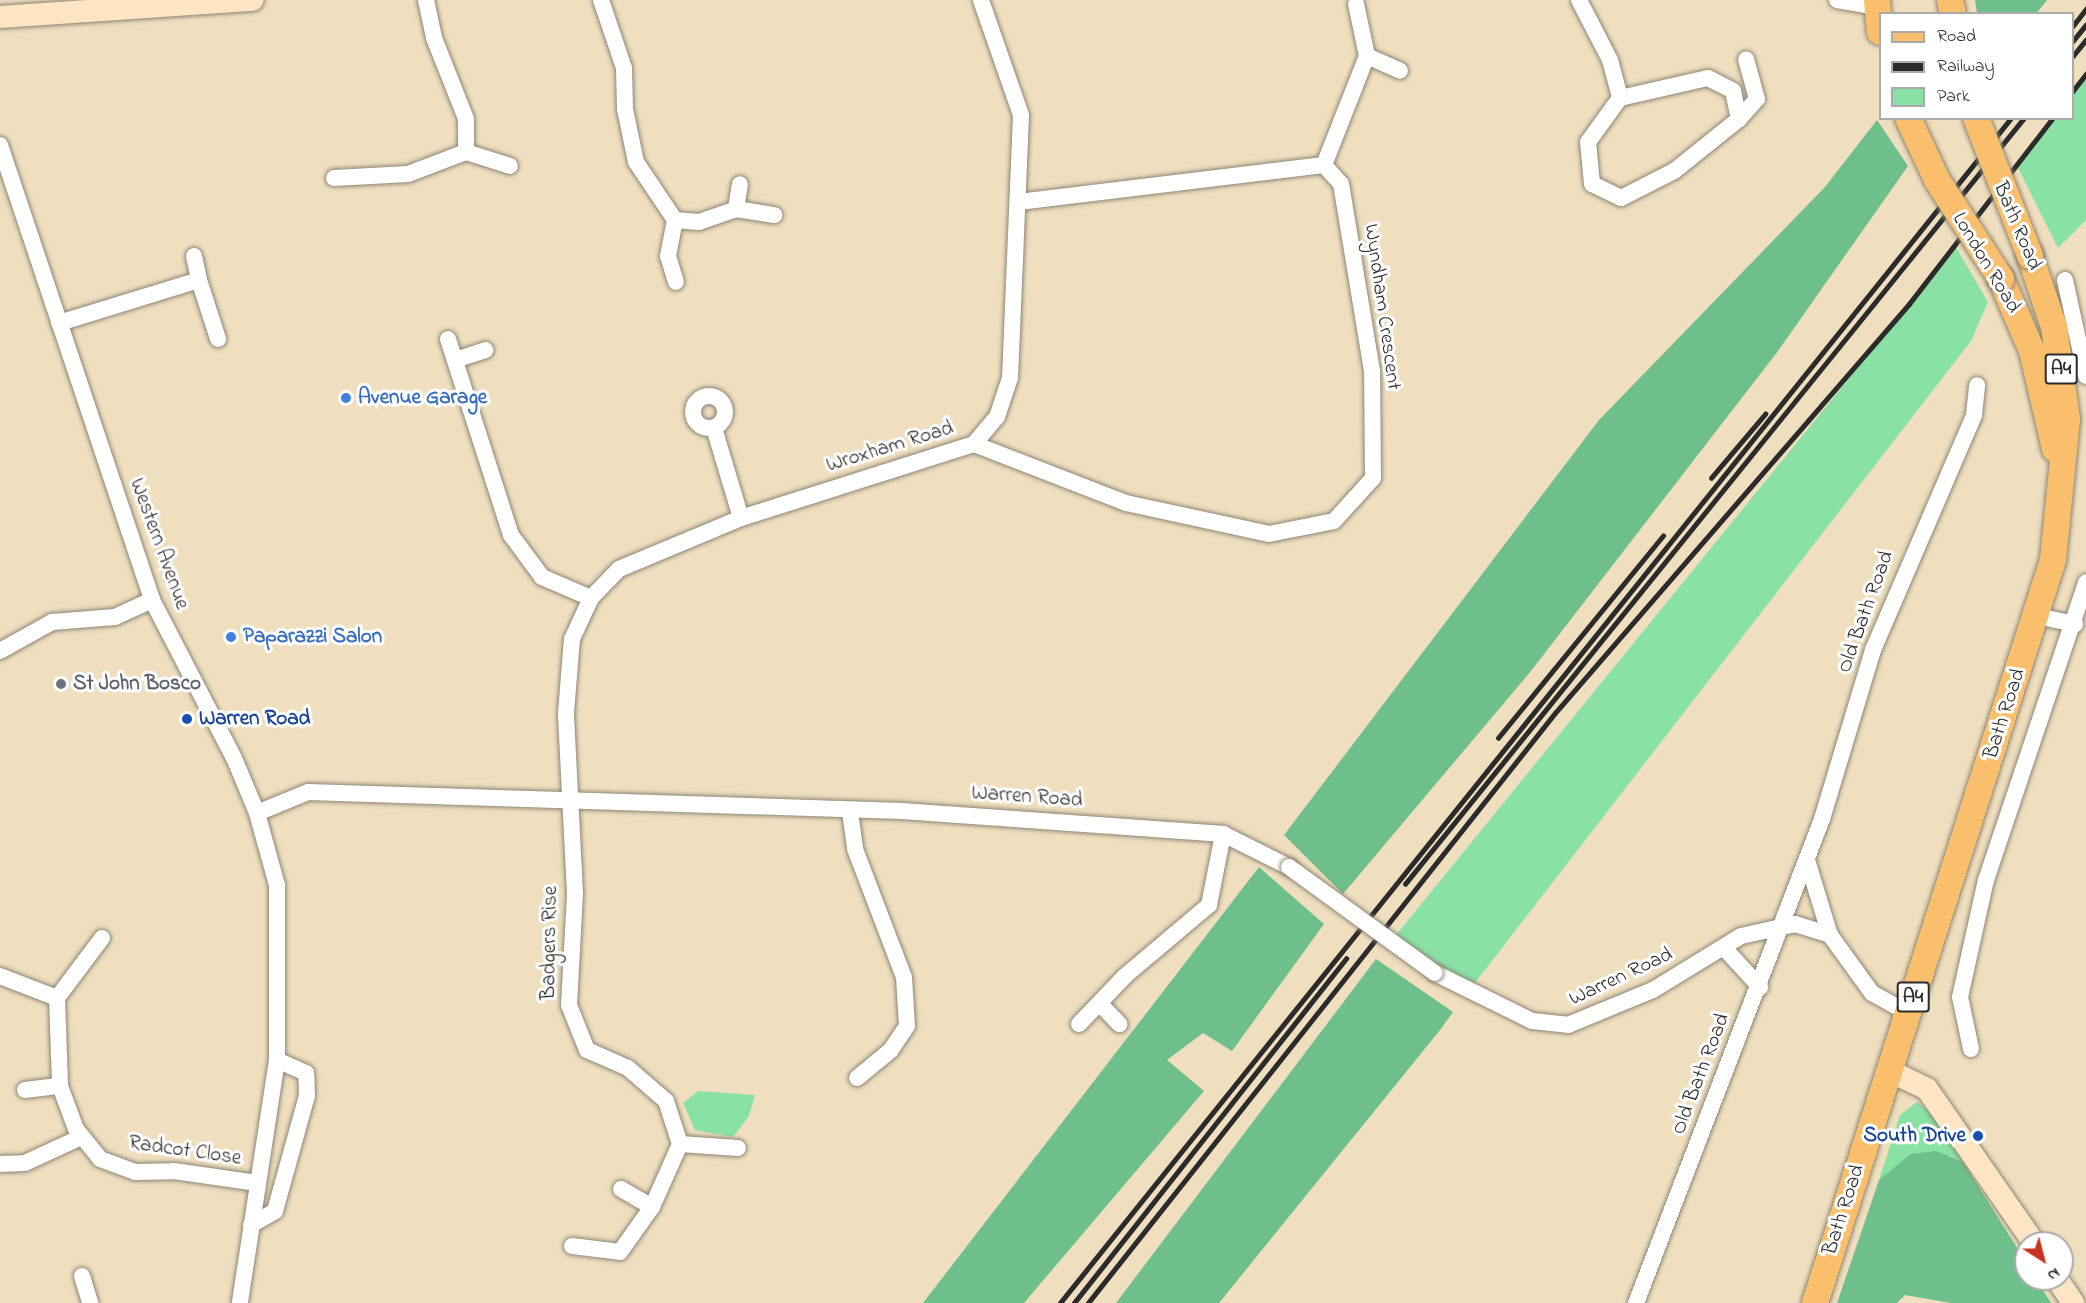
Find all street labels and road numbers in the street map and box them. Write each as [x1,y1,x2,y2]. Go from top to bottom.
street label: Bath Road [1987,178,2047,274]
street label: London Road [1946,208,2026,318]
street label: Wyndham Crescent [1358,222,1406,392]
road number: A4 [2044,352,2078,386]
street label: Wroxham Road [823,416,957,478]
street label: Western Avenue [124,475,194,613]
street label: Old Bath Road [1832,548,1900,676]
street label: Bath Road [1979,666,2031,762]
street label: Warren Road [971,781,1083,813]
street label: Badgers Rise [536,886,564,1000]
street label: Warren Road [1565,942,1677,1012]
road number: A4 [1896,980,1930,1014]
street label: Old Bath Road [1666,1010,1736,1138]
street label: Radcot Close [127,1131,243,1171]
street label: Bath Road [1818,1162,1870,1258]

